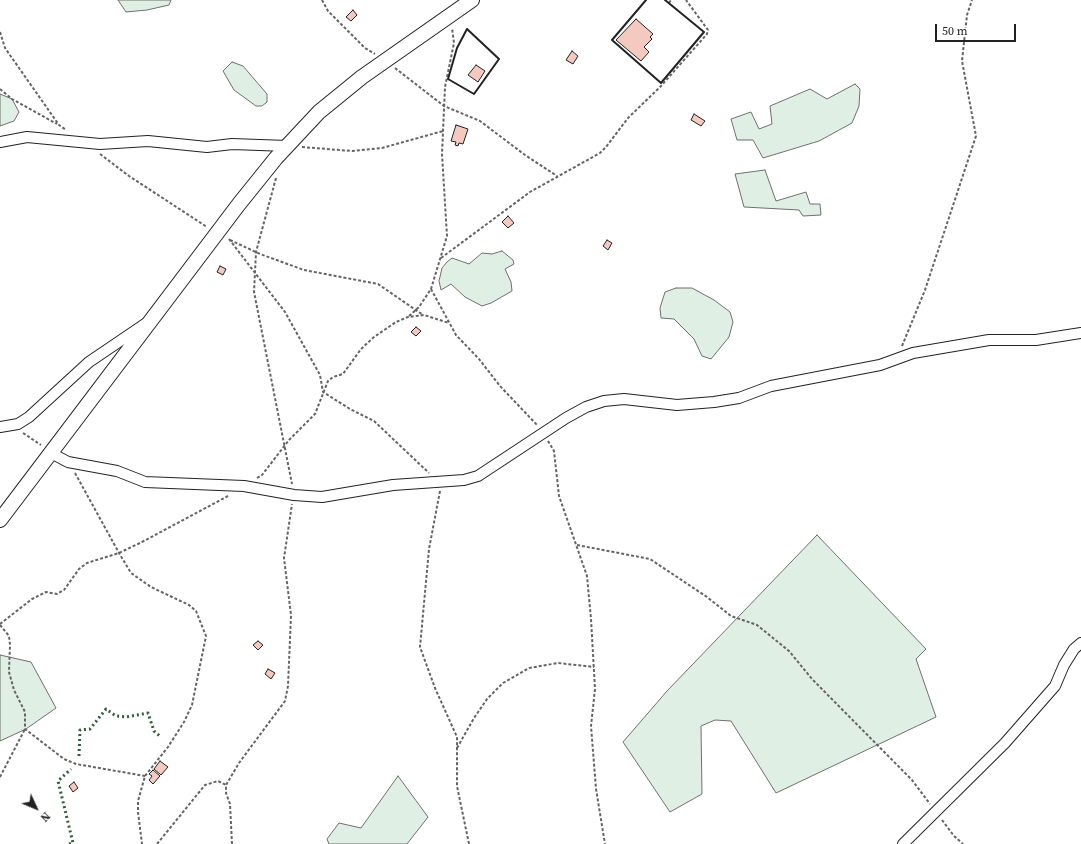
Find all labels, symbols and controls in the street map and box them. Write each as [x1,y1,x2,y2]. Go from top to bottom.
scale bar [937,16,1018,42]
text: 50 m [942,23,968,39]
north arrow [16,788,56,828]
text: N [37,809,53,825]

